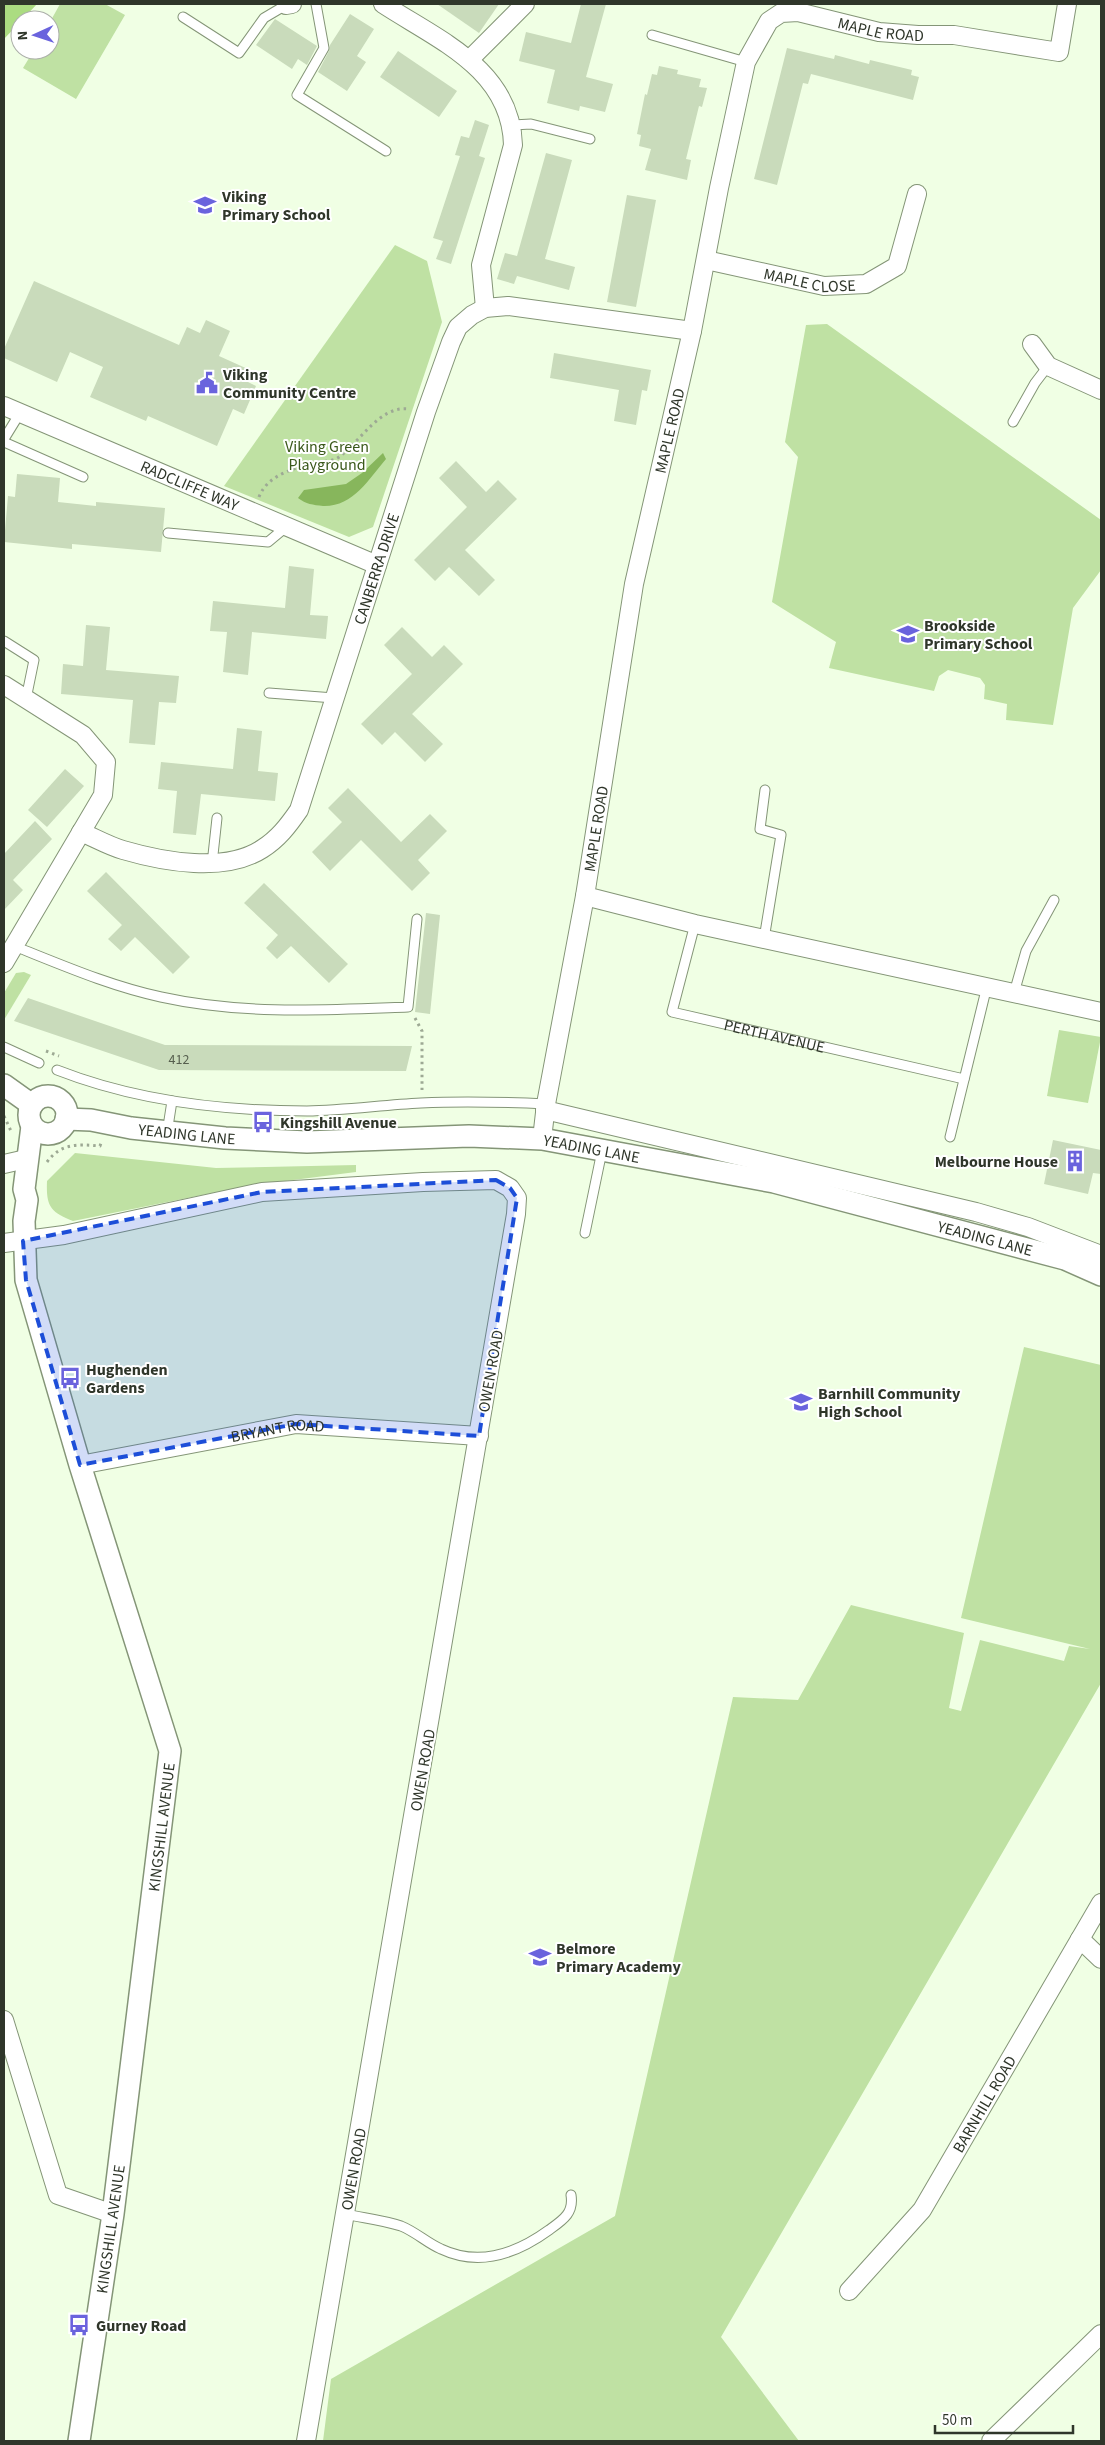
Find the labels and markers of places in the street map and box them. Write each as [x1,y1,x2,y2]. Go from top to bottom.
place label: Viking Primary School [221,186,331,226]
school or university icon: Viking Primary School [192,192,218,218]
place label: Viking Community Centre [222,364,356,404]
public building icon: Viking Community Centre [194,370,220,396]
place label: Brookside Primary School [924,615,1033,655]
school or university icon: Brookside Primary School [895,621,921,647]
bus stop icon: Kingshill Avenue [250,1109,276,1135]
place label: Kingshill Avenue [280,1112,397,1134]
building icon: Melbourne House [1062,1148,1088,1174]
place label: Melbourne House [935,1151,1058,1173]
place label: Hughenden Gardens [86,1359,168,1399]
bus stop icon: Hughenden Gardens [57,1365,83,1391]
place label: Barnhill Community High School [818,1383,961,1423]
school or university icon: Barnhill Community High School [788,1389,814,1415]
place label: Belmore Primary Academy [556,1938,682,1978]
school or university icon: Belmore Primary Academy [527,1944,553,1970]
bus stop icon: Gurney Road [66,2312,92,2338]
place label: Gurney Road [96,2315,187,2337]

